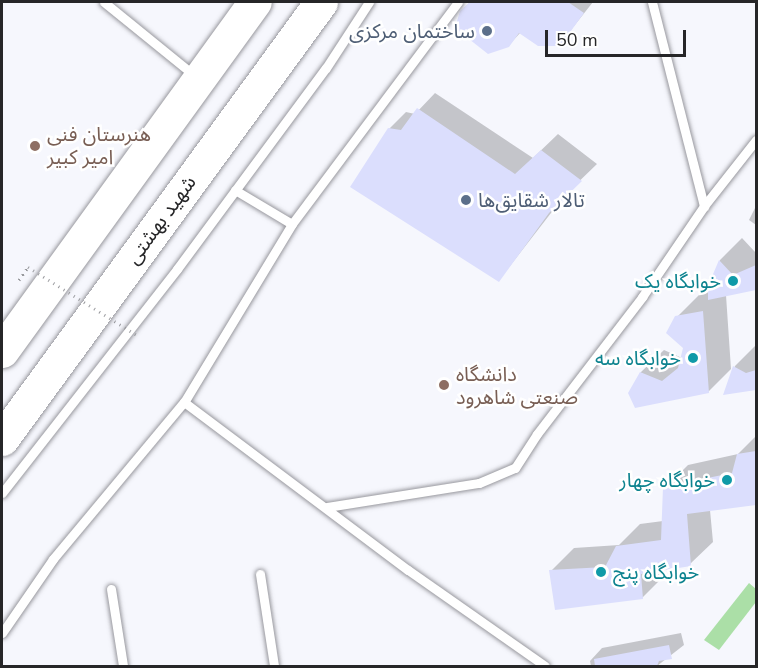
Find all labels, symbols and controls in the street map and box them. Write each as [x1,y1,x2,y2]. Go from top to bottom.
scale bar [548,18,689,56]
place label: ساختمان مرکزی [349,19,475,43]
marker: ساختمان مرکزی [480,24,494,38]
text: 50 m [556,28,598,52]
place label: هنرستان فنی امیر کبیر [47,122,151,169]
marker: هنرستان فنی امیر کبیر [28,139,42,153]
street label: شهید بهشتی [121,171,201,269]
place label: تالار شقایق‌‌ها [478,188,585,212]
marker: تالار شقایق‌‌ها [459,193,473,207]
place label: خوابگاه یک [635,269,721,293]
marker: خوابگاه یک [726,274,740,288]
place label: خوابگاه سه [595,346,681,370]
marker: خوابگاه سه [686,351,700,365]
place label: دانشگاه صنعتی شاهرود [456,362,578,409]
marker: دانشگاه صنعتی شاهرود [437,378,451,392]
place label: خوابگاه چهار [619,468,715,492]
marker: خوابگاه چهار [720,473,734,487]
place label: خوابگاه پنج [613,560,699,584]
marker: خوابگاه پنج [594,565,608,579]

